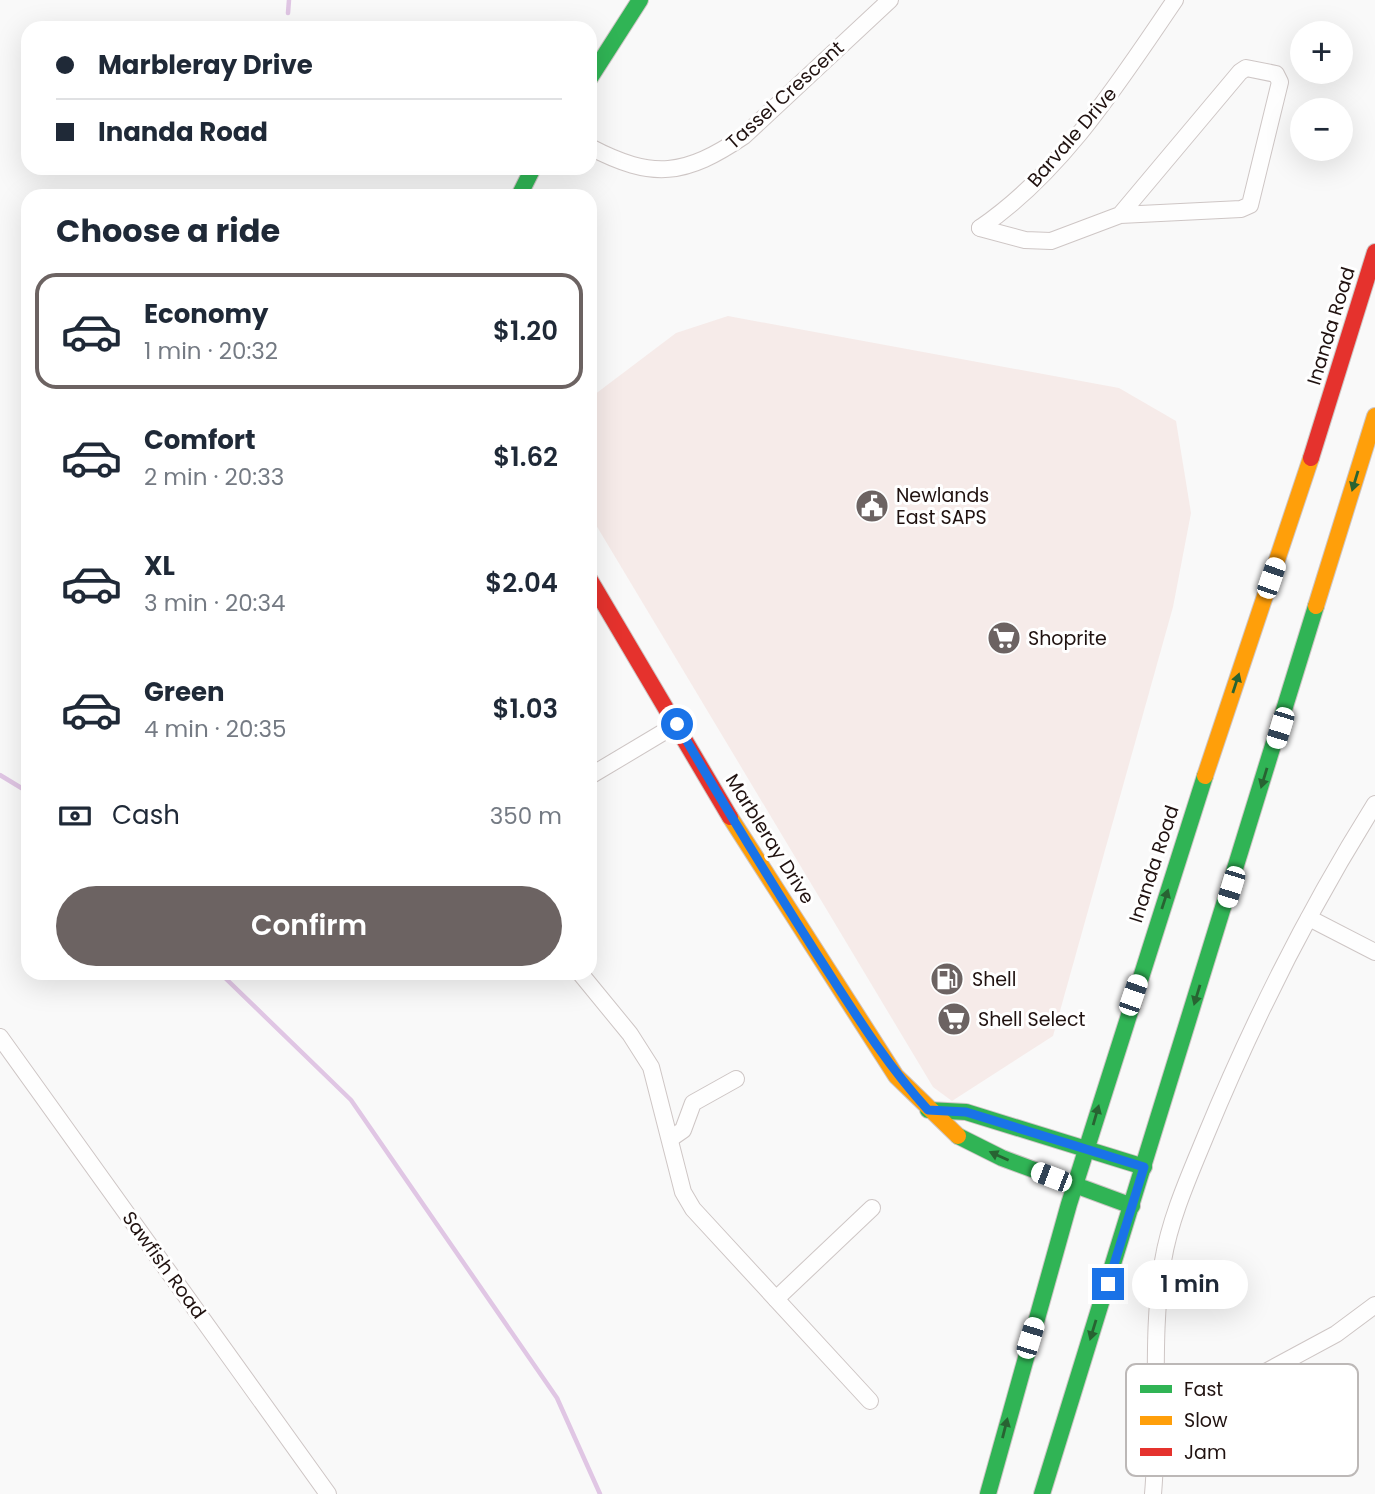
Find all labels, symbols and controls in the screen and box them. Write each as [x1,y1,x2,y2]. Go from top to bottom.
map controls [1290,21,1353,161]
button: + [1290,21,1353,84]
street label: Tassel Crescent [720,35,850,155]
text: Marbleray Drive [98,47,313,83]
street label: Barvale Drive [1021,81,1123,193]
button: − [1290,98,1353,161]
text: Inanda Road [98,114,268,150]
text: Choose a ride [56,208,280,253]
street label: Inanda Road [1300,264,1362,388]
text: Economy [144,296,268,332]
icon: car [60,300,123,363]
text: $1.20 [493,313,558,349]
text: 1 min · 20:32 [144,335,278,367]
text: Comfort [144,422,256,458]
icon: car [60,426,123,489]
text: $1.62 [493,439,558,475]
text: 2 min · 20:33 [144,461,284,493]
one-way arrow [1350,471,1360,492]
place label: Newlands East SAPS [896,482,989,531]
public building icon: Newlands East SAPS [853,487,891,525]
text: XL [144,548,175,584]
icon: car [60,552,123,615]
car [1255,555,1288,601]
text: $2.04 [485,565,558,601]
text: 3 min · 20:34 [144,587,286,619]
supermarket icon: Shoprite [985,619,1023,657]
place label: Shoprite [1028,625,1107,652]
one-way arrow [1232,672,1242,693]
text: Green [144,674,225,710]
icon: car [60,678,123,741]
text: $1.03 [492,691,558,727]
car [1264,705,1297,751]
route start [661,708,693,740]
text: 4 min · 20:35 [144,713,286,745]
one-way arrow [1259,768,1269,789]
street label: Marbleray Drive [719,769,821,909]
icon: cash [56,797,94,835]
text: Cash [112,797,180,833]
text: 350 m [490,800,562,832]
street label: Inanda Road [1122,802,1186,926]
car [1215,864,1248,910]
button: Confirm [56,886,562,966]
one-way arrow [1160,888,1171,909]
fuel station icon: Shell [928,960,966,998]
place label: Shell [972,966,1016,993]
car [1117,972,1150,1018]
one-way arrow [1191,985,1202,1006]
supermarket icon: Shell Select [935,1000,973,1038]
place label: Shell Select [978,1006,1085,1033]
one-way arrow [1091,1105,1101,1126]
one-way arrow [989,1150,1009,1162]
car [1028,1160,1075,1194]
street label: Sawfish Road [116,1206,212,1324]
callout: 1 min [1132,1260,1248,1308]
route end [1092,1268,1124,1300]
text: 1 min [1160,1268,1220,1300]
car [1014,1315,1047,1361]
one-way arrow [1088,1319,1098,1340]
legend [1126,1364,1358,1476]
text: Fast [1184,1376,1223,1403]
text: Slow [1184,1407,1228,1434]
one-way arrow [1000,1417,1011,1439]
text: Jam [1184,1439,1226,1466]

